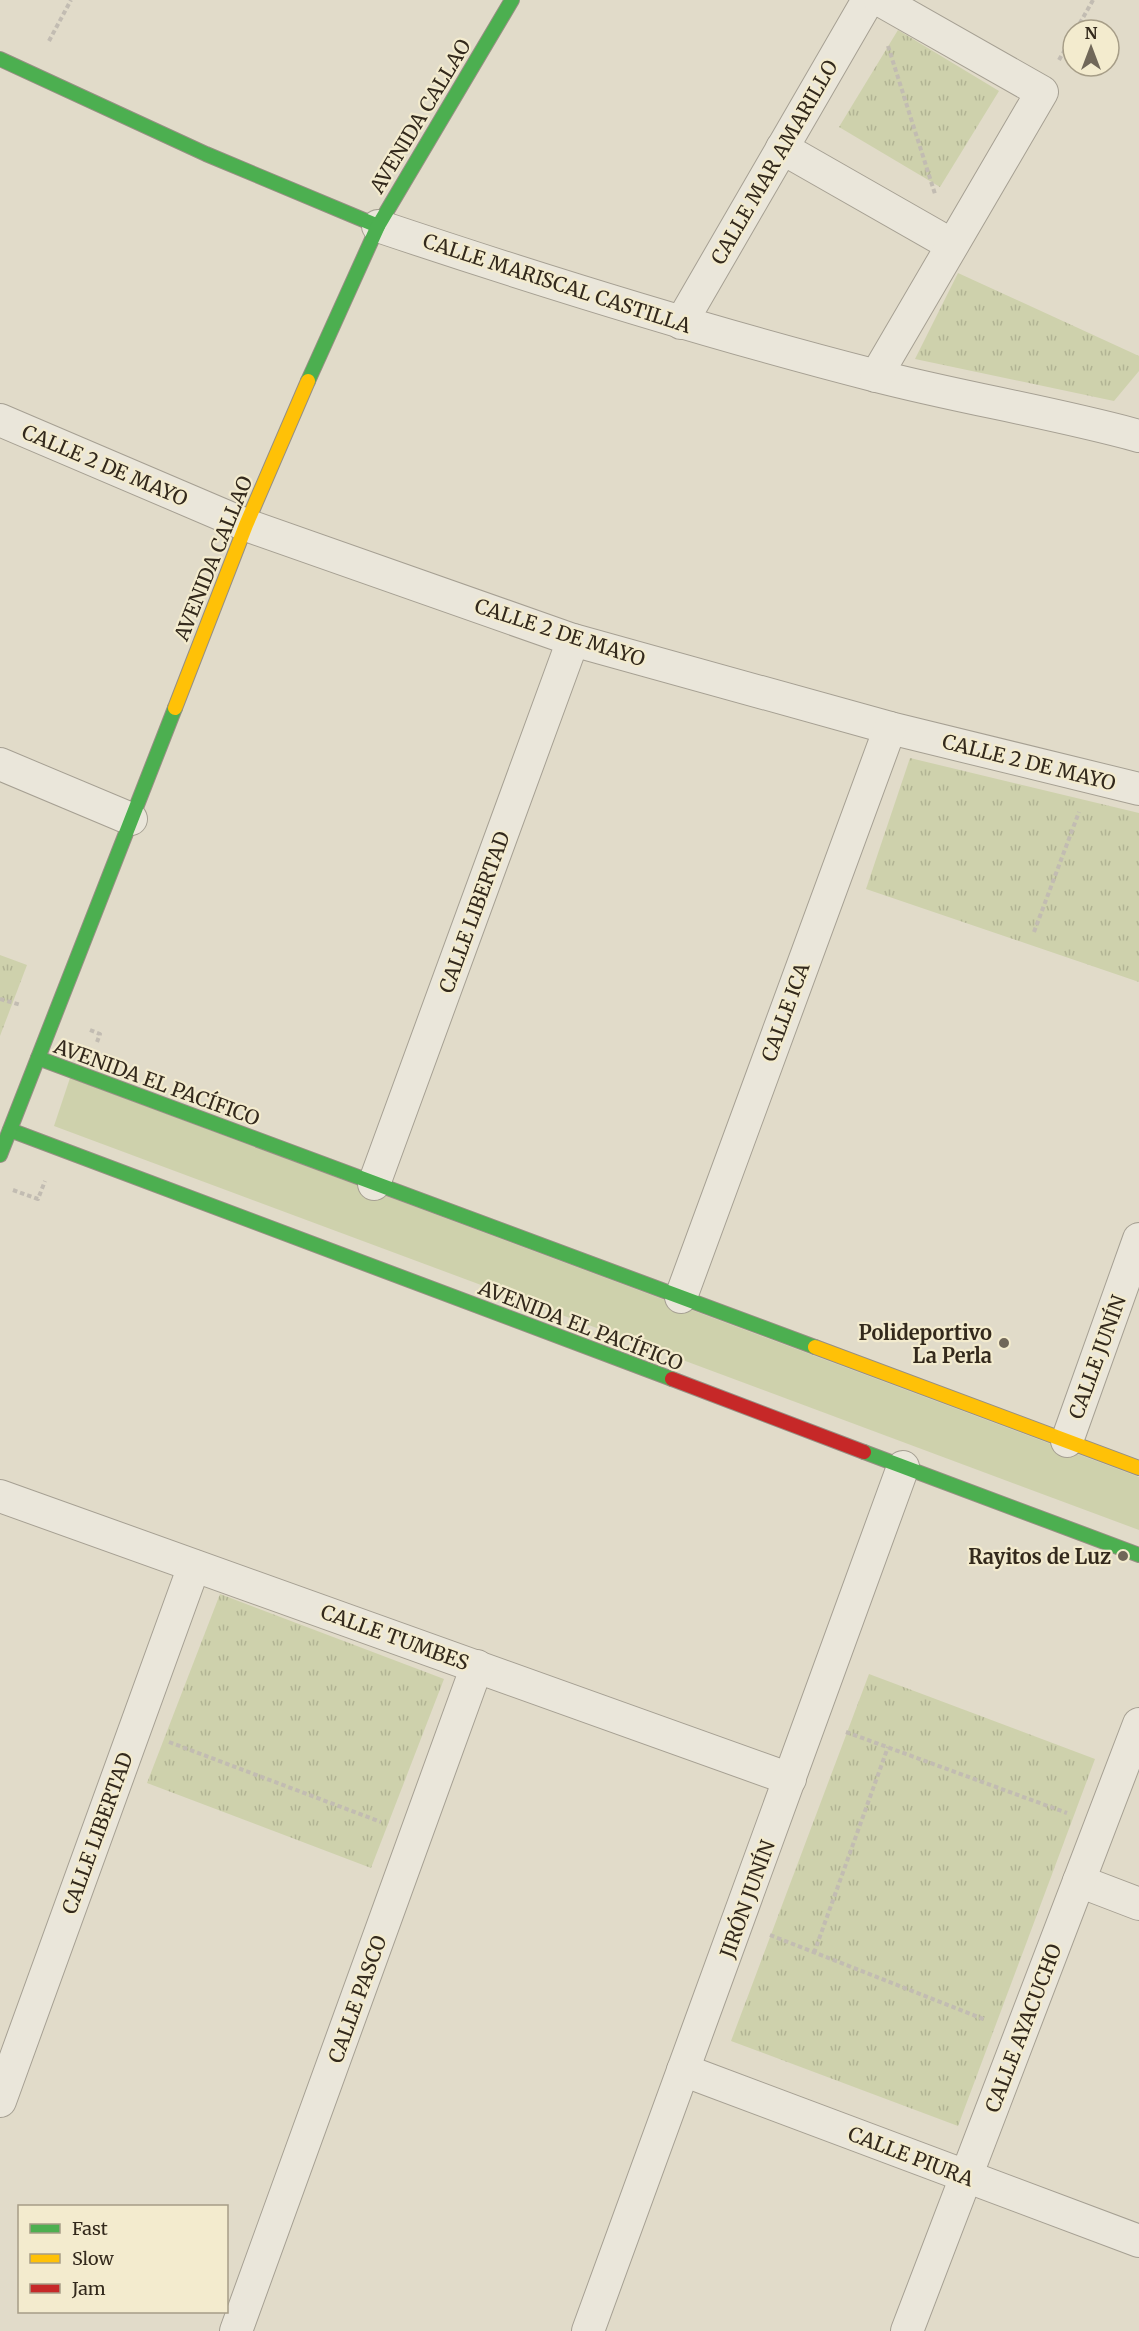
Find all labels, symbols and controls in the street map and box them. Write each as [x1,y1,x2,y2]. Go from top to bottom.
north arrow [1061,18,1121,78]
text: N [1085,23,1098,43]
street label: AVENIDA CALLAO [364,34,476,198]
street label: CALLE MAR AMARILLO [705,55,843,269]
street label: CALLE MARISCAL CASTILLA [420,228,695,338]
street label: CALLE 2 DE MAYO [18,419,192,511]
street label: AVENIDA CALLAO [168,472,257,645]
street label: CALLE 2 DE MAYO [472,593,648,671]
street label: CALLE 2 DE MAYO [940,728,1118,796]
street label: CALLE LIBERTAD [433,828,515,996]
street label: CALLE ICA [756,958,815,1065]
street label: AVENIDA EL PACÍFICO [50,1031,264,1131]
street label: AVENIDA EL PACÍFICO [474,1272,687,1376]
street label: CALLE JUNÍN [1061,1291,1131,1422]
place label: Polideportivo La Perla [858,1320,992,1368]
marker: Polideportivo La Perla [997,1336,1011,1350]
place label: Rayitos de Luz [968,1544,1111,1569]
marker: Rayitos de Luz [1116,1549,1130,1563]
street label: CALLE TUMBES [318,1599,473,1675]
street label: CALLE LIBERTAD [56,1749,138,1917]
street label: JIRÓN JUNÍN [712,1836,780,1962]
street label: CALLE PASCO [322,1932,392,2066]
street label: CALLE AYACUCHO [979,1940,1067,2116]
street label: CALLE PIURA [845,2121,978,2192]
legend [18,2205,228,2313]
text: Fast [72,2217,108,2240]
text: Slow [72,2247,115,2270]
text: Jam [71,2277,106,2300]

